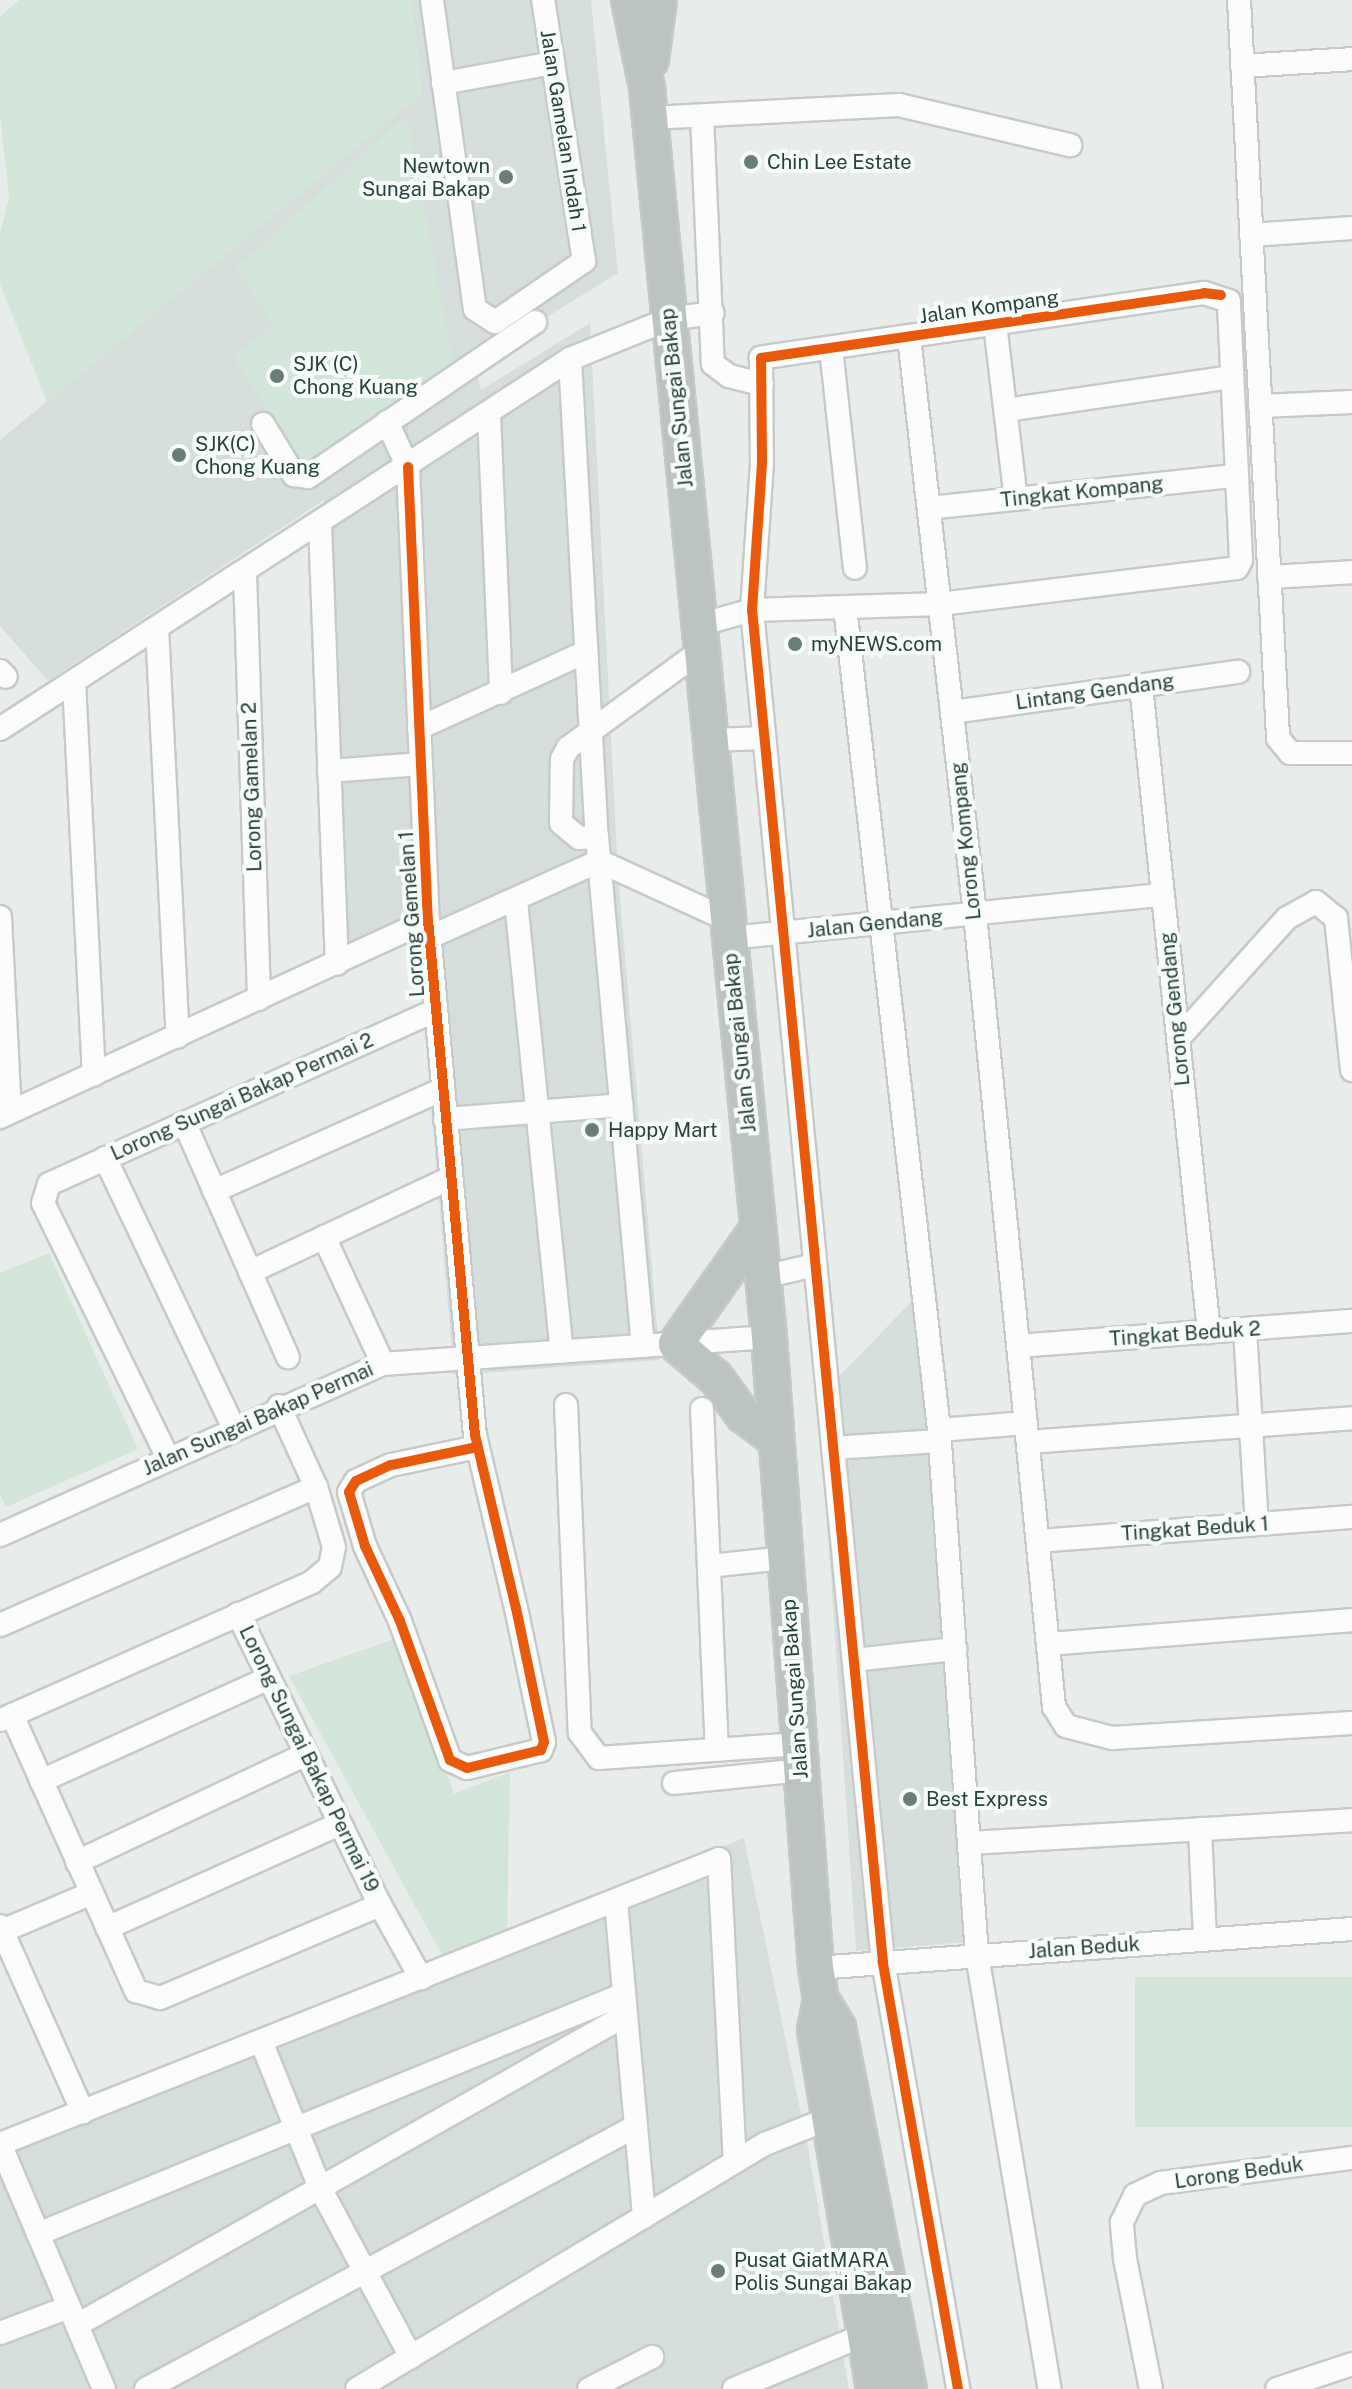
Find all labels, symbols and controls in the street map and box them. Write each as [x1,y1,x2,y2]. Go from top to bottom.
street label: Jalan Gamelan Indah 1 [535,28,591,234]
place label: Chin Lee Estate [767,150,912,174]
marker: Chin Lee Estate [742,153,760,171]
place label: Newtown Sungai Bakap [362,154,490,201]
marker: Newtown Sungai Bakap [497,168,515,186]
street label: Jalan Kompang [918,285,1060,329]
street label: Jalan Sungai Bakap [656,307,698,489]
place label: SJK (C) Chong Kuang [293,352,418,399]
marker: SJK (C) Chong Kuang [268,367,286,385]
place label: SJK(C) Chong Kuang [195,432,320,479]
marker: SJK(C) Chong Kuang [170,446,188,464]
street label: Tingkat Kompang [999,472,1165,512]
place label: myNEWS.com [811,632,942,656]
marker: myNEWS.com [786,635,804,653]
street label: Lintang Gendang [1014,669,1176,715]
street label: Lorong Gamelan 2 [237,702,267,872]
street label: Lorong Kompang [946,761,986,921]
street label: Lorong Gemelan 1 [394,830,430,998]
street label: Jalan Gendang [806,905,944,943]
street label: Lorong Gendang [1155,931,1195,1087]
street label: Jalan Sungai Bakap [719,952,761,1134]
street label: Lorong Sungai Bakap Permai 2 [107,1028,377,1166]
place label: Happy Mart [608,1118,718,1142]
marker: Happy Mart [583,1121,601,1139]
street label: Tingkat Beduk 2 [1109,1317,1261,1351]
street label: Jalan Sungai Bakap Permai [139,1357,377,1481]
street label: Tingkat Beduk 1 [1120,1512,1270,1546]
street label: Jalan Sungai Bakap [777,1598,813,1780]
street label: Lorong Sungai Bakap Permai 19 [234,1622,384,1896]
place label: Best Express [926,1787,1048,1811]
marker: Best Express [901,1790,919,1808]
street label: Jalan Beduk [1027,1932,1141,1964]
street label: Lorong Beduk [1173,2152,1305,2194]
place label: Pusat GiatMARA Polis Sungai Bakap [734,2248,912,2295]
marker: Pusat GiatMARA Polis Sungai Bakap [709,2262,727,2280]

